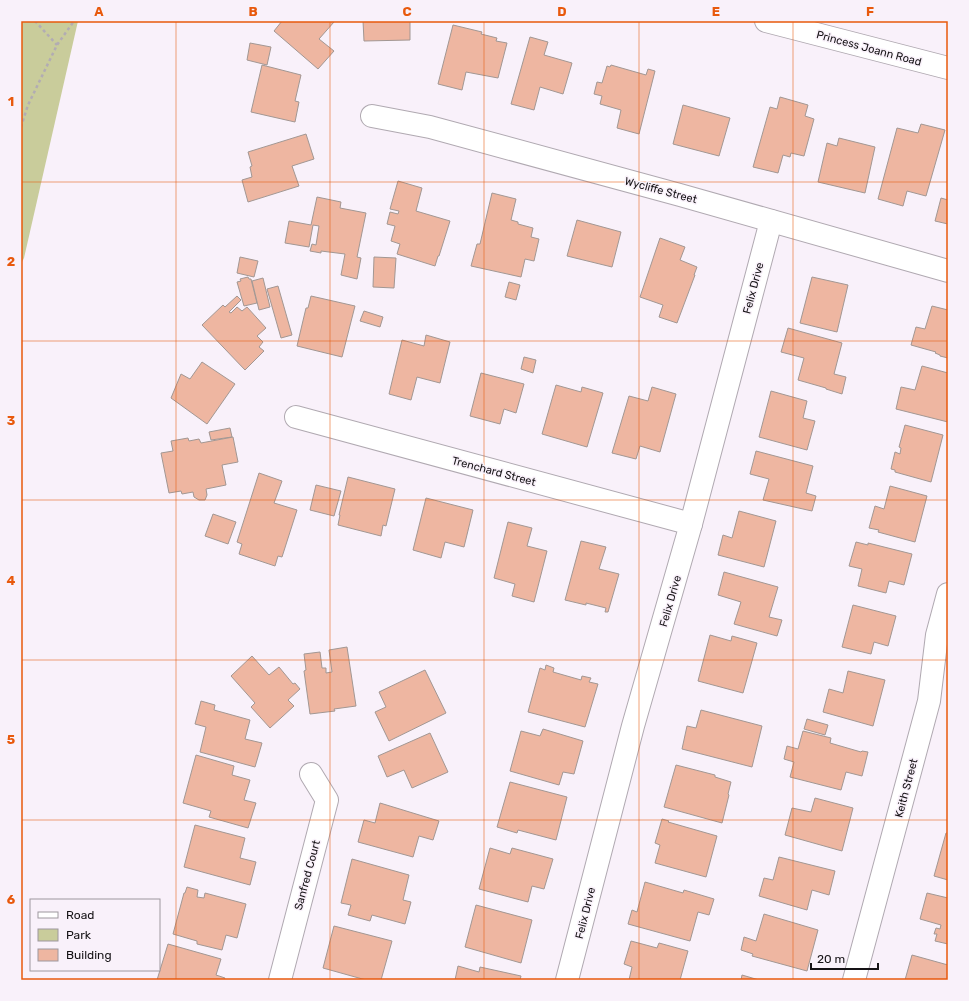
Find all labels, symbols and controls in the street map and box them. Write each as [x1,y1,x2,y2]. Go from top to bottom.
text: A [94,4,104,19]
text: B [248,4,258,19]
text: C [402,4,412,19]
text: D [557,4,567,19]
text: E [712,4,720,19]
text: F [866,4,874,19]
street label: Princess Joann Road [815,28,923,69]
text: 1 [8,94,14,109]
street label: Wycliffe Street [623,175,699,207]
text: 2 [7,254,15,269]
street label: Felix Drive [740,261,767,315]
text: 3 [7,413,16,428]
street label: Trenchard Street [450,454,538,489]
text: 4 [7,573,16,588]
street label: Felix Drive [657,574,684,628]
text: 5 [7,732,15,747]
street label: Keith Street [892,757,921,819]
street label: Sanfred Court [292,838,323,912]
street label: Felix Drive [573,886,598,940]
text: 6 [7,892,16,907]
legend [30,899,160,971]
text: Road [66,908,94,922]
text: Park [66,928,92,942]
scale bar [811,945,878,971]
text: Building [66,948,112,962]
text: 20 m [817,952,845,966]

